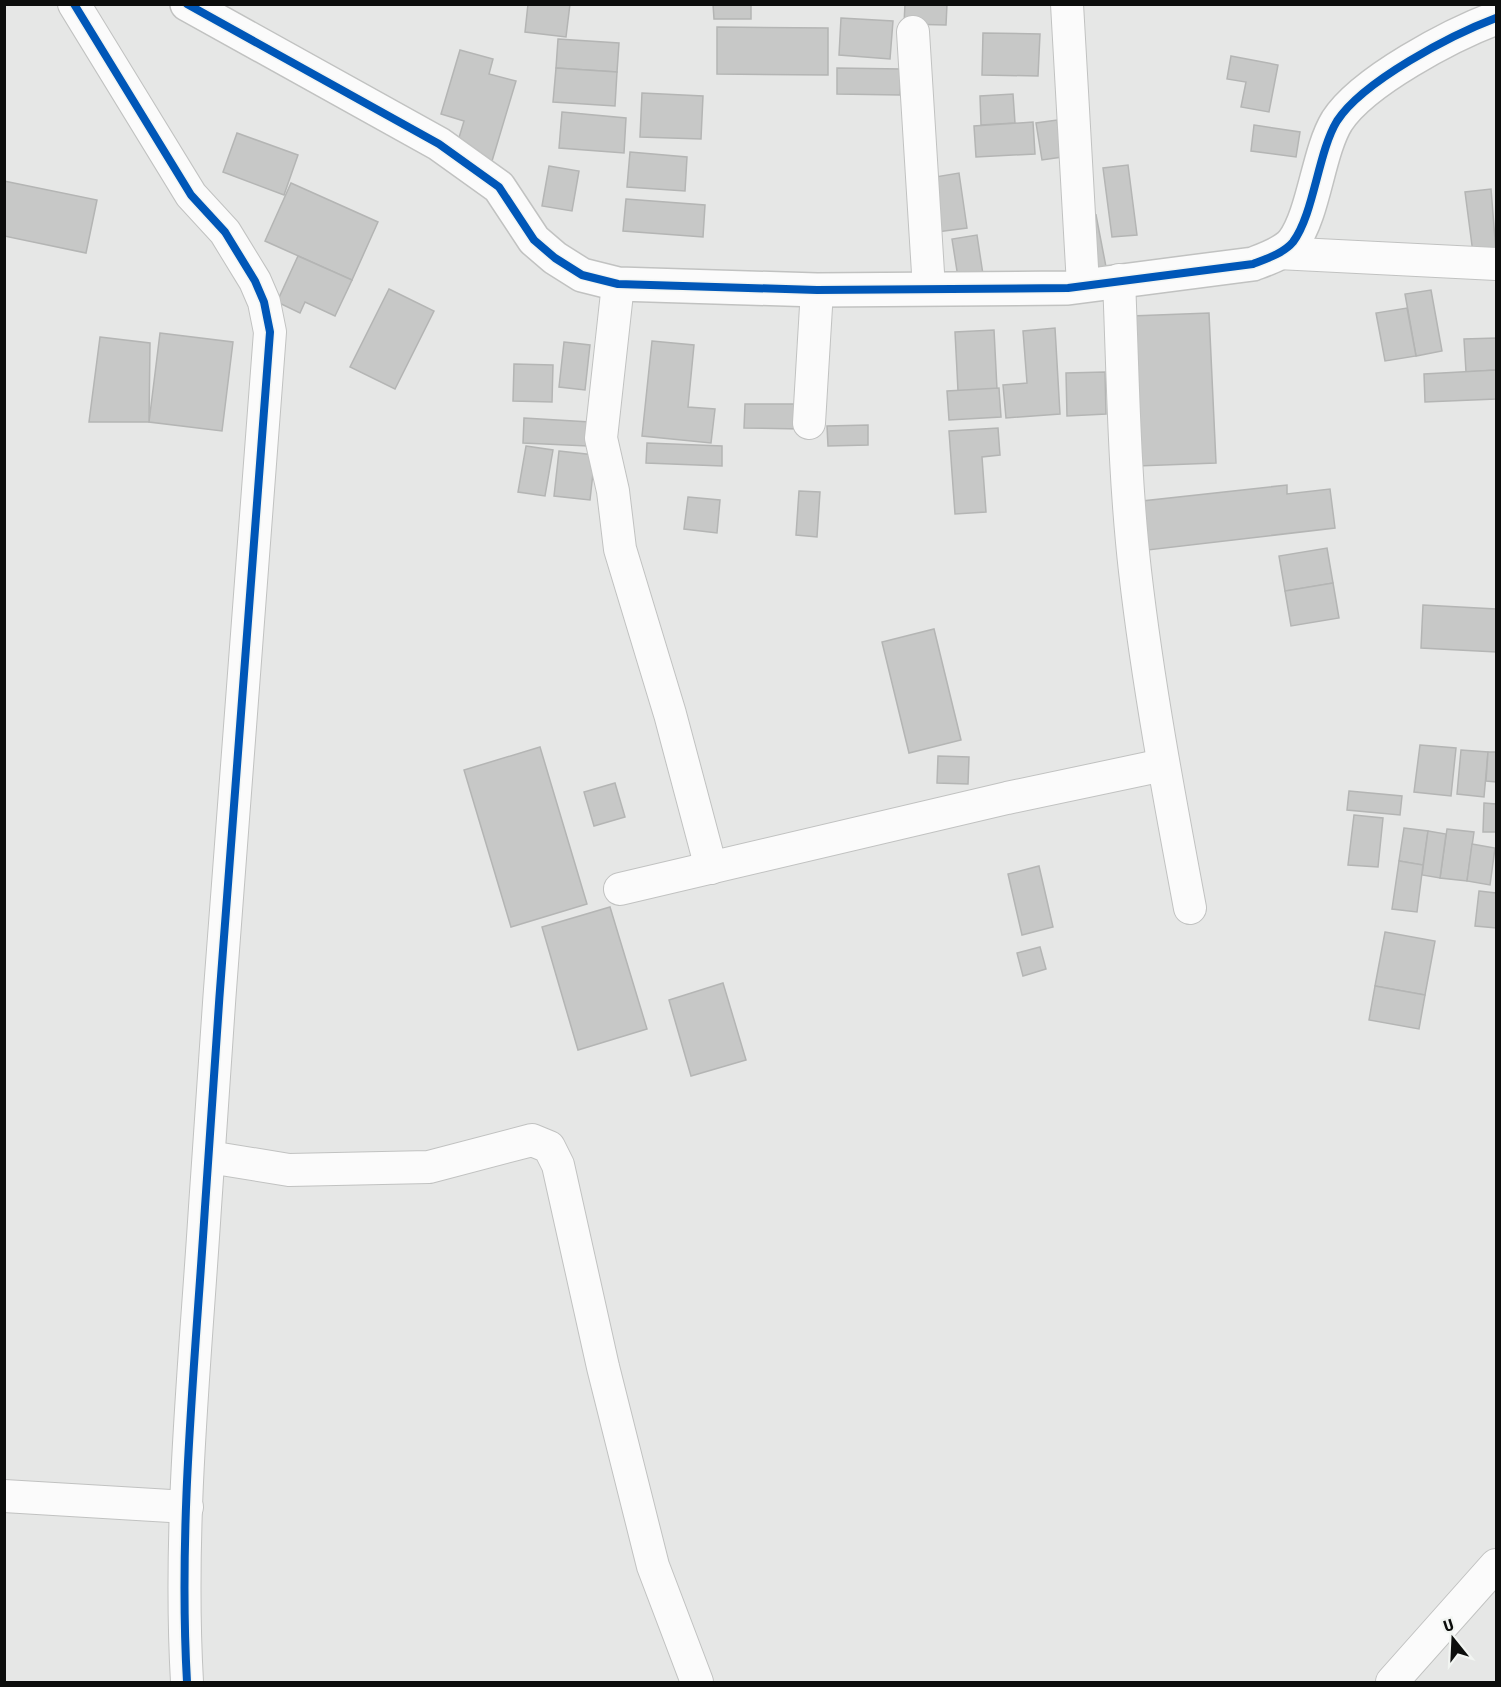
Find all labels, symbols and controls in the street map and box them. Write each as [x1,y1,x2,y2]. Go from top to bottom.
north arrow [1423,1609,1483,1669]
text: U [1441,1615,1456,1636]

